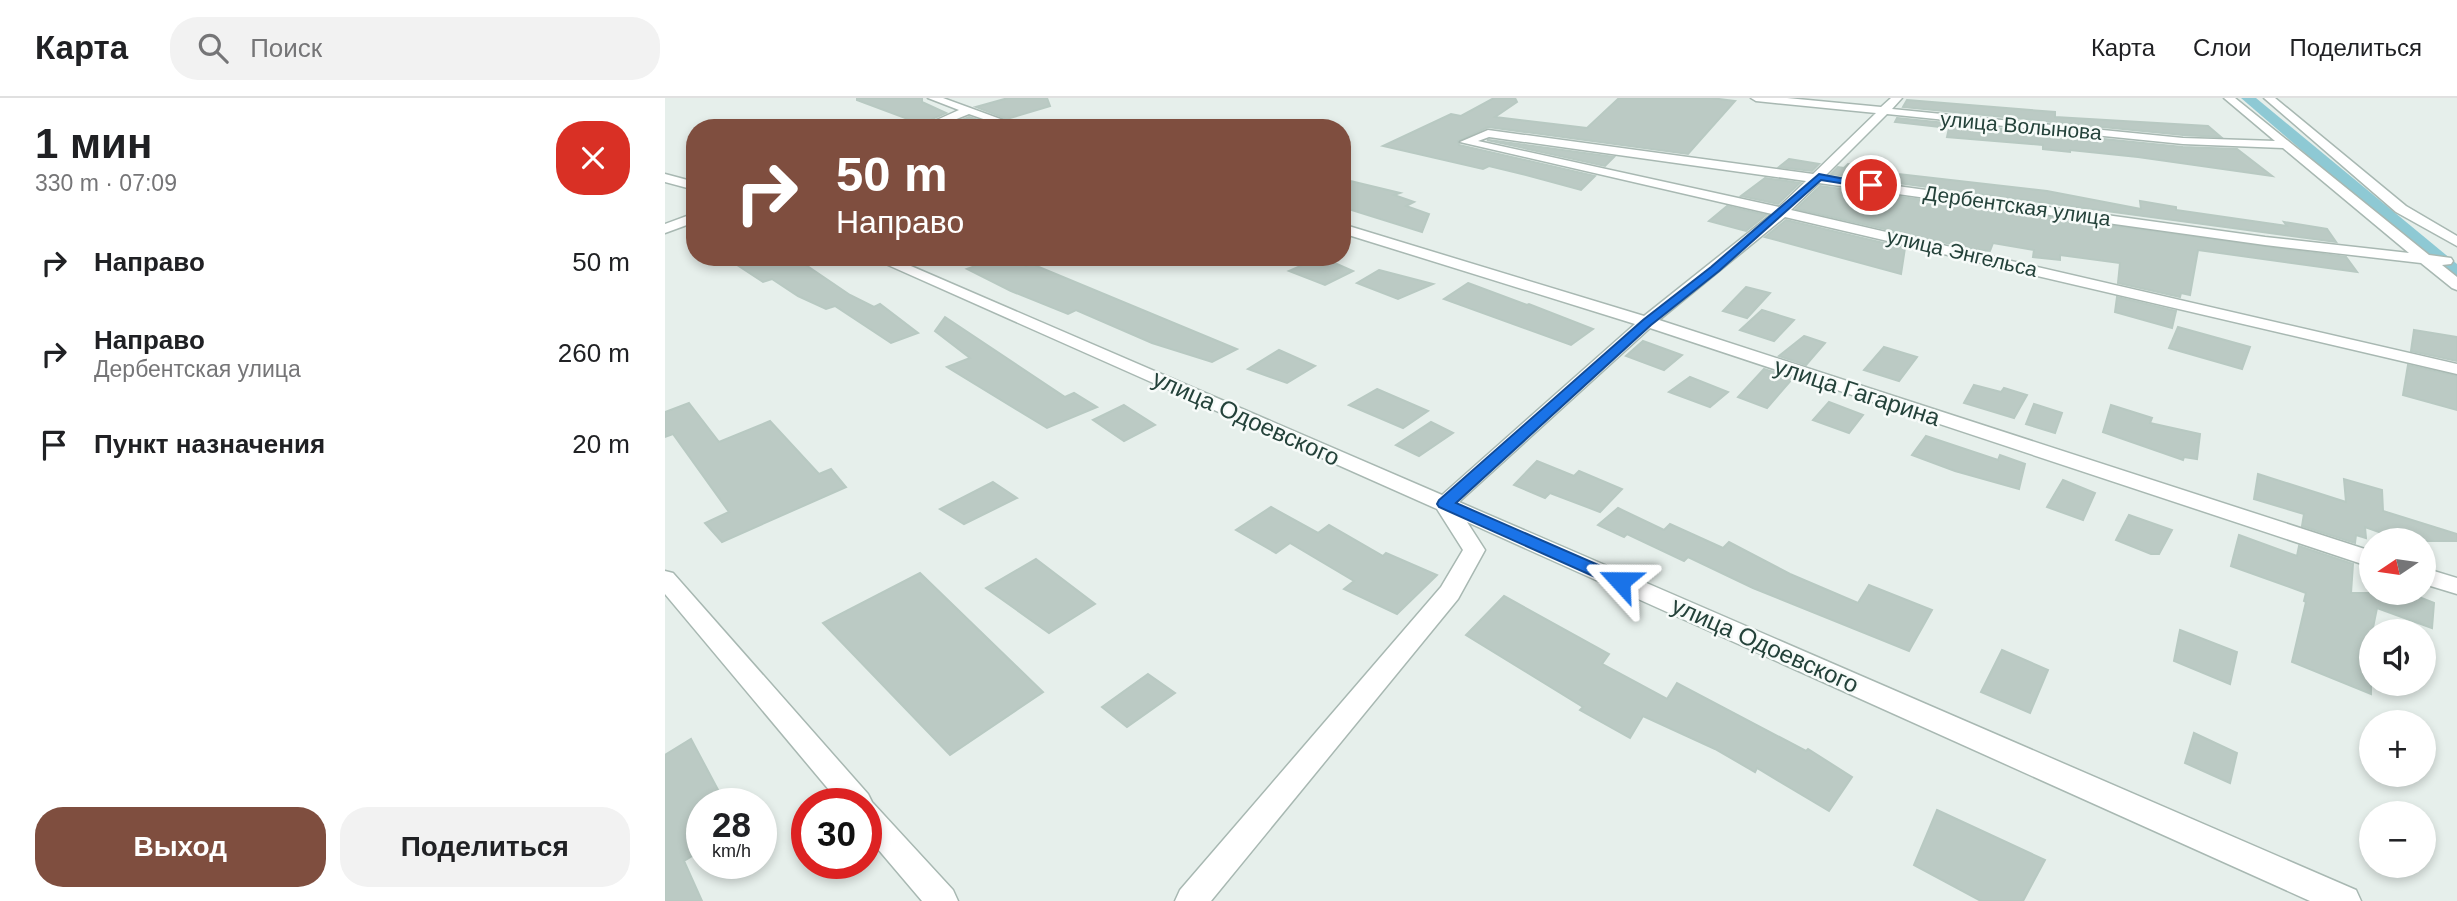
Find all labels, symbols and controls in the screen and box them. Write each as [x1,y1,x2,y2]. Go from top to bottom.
search box [170,17,660,80]
text: Карта [35,29,128,66]
icon: search [194,29,232,67]
text: Поиск [250,33,322,63]
text: Карта [2091,34,2155,61]
text: Слои [2193,34,2251,61]
text: Поделиться [2289,34,2422,61]
street label: улица Волынова [1939,107,2103,144]
text: 1 мин [35,120,152,167]
button: close [556,121,630,195]
icon: right [721,147,812,238]
text: 50 m [836,147,948,201]
pin [1841,155,1901,215]
icon: arrive [1852,166,1890,204]
text: 330 m · 07:09 [35,170,177,196]
street label: Дербентская улица [1922,181,2112,230]
text: Направо [836,204,964,240]
street label: улица Энгельса [1885,224,2040,281]
icon: right [35,244,73,282]
text: Направо [94,247,205,277]
text: 50 m [572,247,630,277]
text: Направо [94,325,205,355]
icon: right [35,335,73,373]
text: 260 m [558,338,630,368]
street label: улица Гагарина [1771,352,1944,431]
text: Дербентская улица [94,356,301,382]
street label: улица Одоевского [1149,364,1344,471]
icon: arrive [35,426,73,464]
text: Пункт назначения [94,429,325,459]
text: 20 m [572,429,630,459]
north arrow [2359,528,2436,606]
map controls [2359,528,2436,878]
position arrow [1583,544,1657,618]
street label: улица Одоевского [1668,591,1863,698]
button: sound [2359,619,2436,696]
button: + [2359,710,2436,787]
speed limit sign: 30 [791,788,882,879]
button: − [2359,801,2436,878]
text: 28 [712,805,751,844]
button: Выход [35,807,326,887]
button: Поделиться [340,807,630,887]
text: km/h [712,841,751,861]

